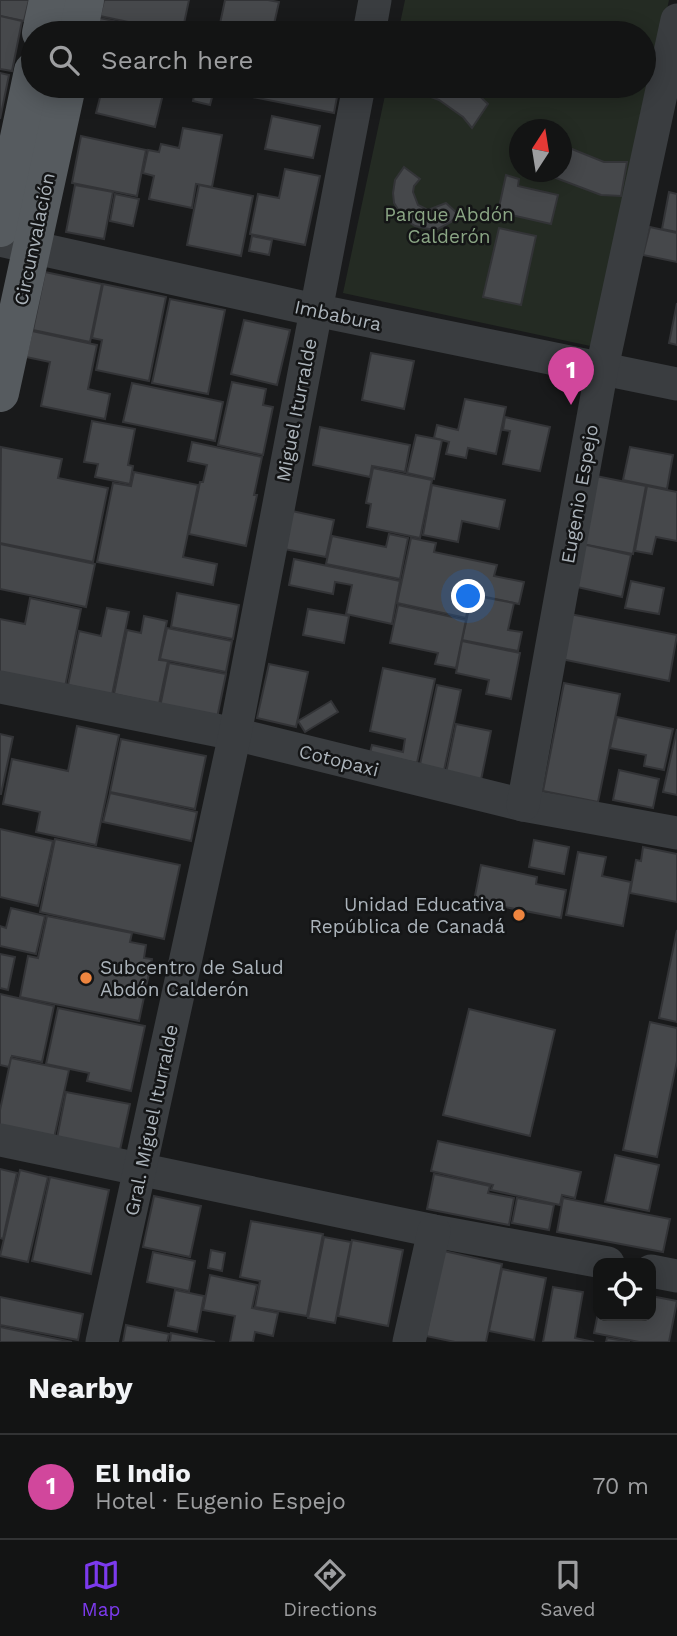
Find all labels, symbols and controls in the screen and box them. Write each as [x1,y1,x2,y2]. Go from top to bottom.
search box [21,21,656,98]
icon: search [45,41,83,79]
text: Search here [101,45,253,75]
north arrow [509,119,572,182]
street label: Circunvalación [9,171,60,308]
park label: Parque Abdón Calderón [384,203,514,248]
street label: Imbabura [292,295,384,336]
street label: Miguel Iturralde [271,336,322,484]
pin: 1 [548,347,594,405]
street label: Eugenio Espejo [556,423,603,565]
your location [451,579,485,613]
street label: Cotopaxi [297,739,381,781]
place label: Unidad Educativa República de Canadá [310,893,505,938]
marker: Unidad Educativa República de Canadá [511,907,527,923]
place label: Subcentro de Salud Abdón Calderón [100,956,284,1001]
marker: Subcentro de Salud Abdón Calderón [78,970,94,986]
street label: Gral. Miguel Iturralde [120,1022,183,1218]
map controls [593,1258,656,1321]
button: locate [593,1258,656,1321]
text: Nearby [28,1370,133,1405]
text: El Indio [95,1458,191,1488]
text: 1 [46,1473,56,1500]
text: 70 m [592,1473,649,1500]
text: Hotel · Eugenio Espejo [95,1488,346,1515]
tab: Map [82,1556,120,1621]
tab: Directions [283,1556,377,1621]
tab: Saved [540,1556,595,1621]

